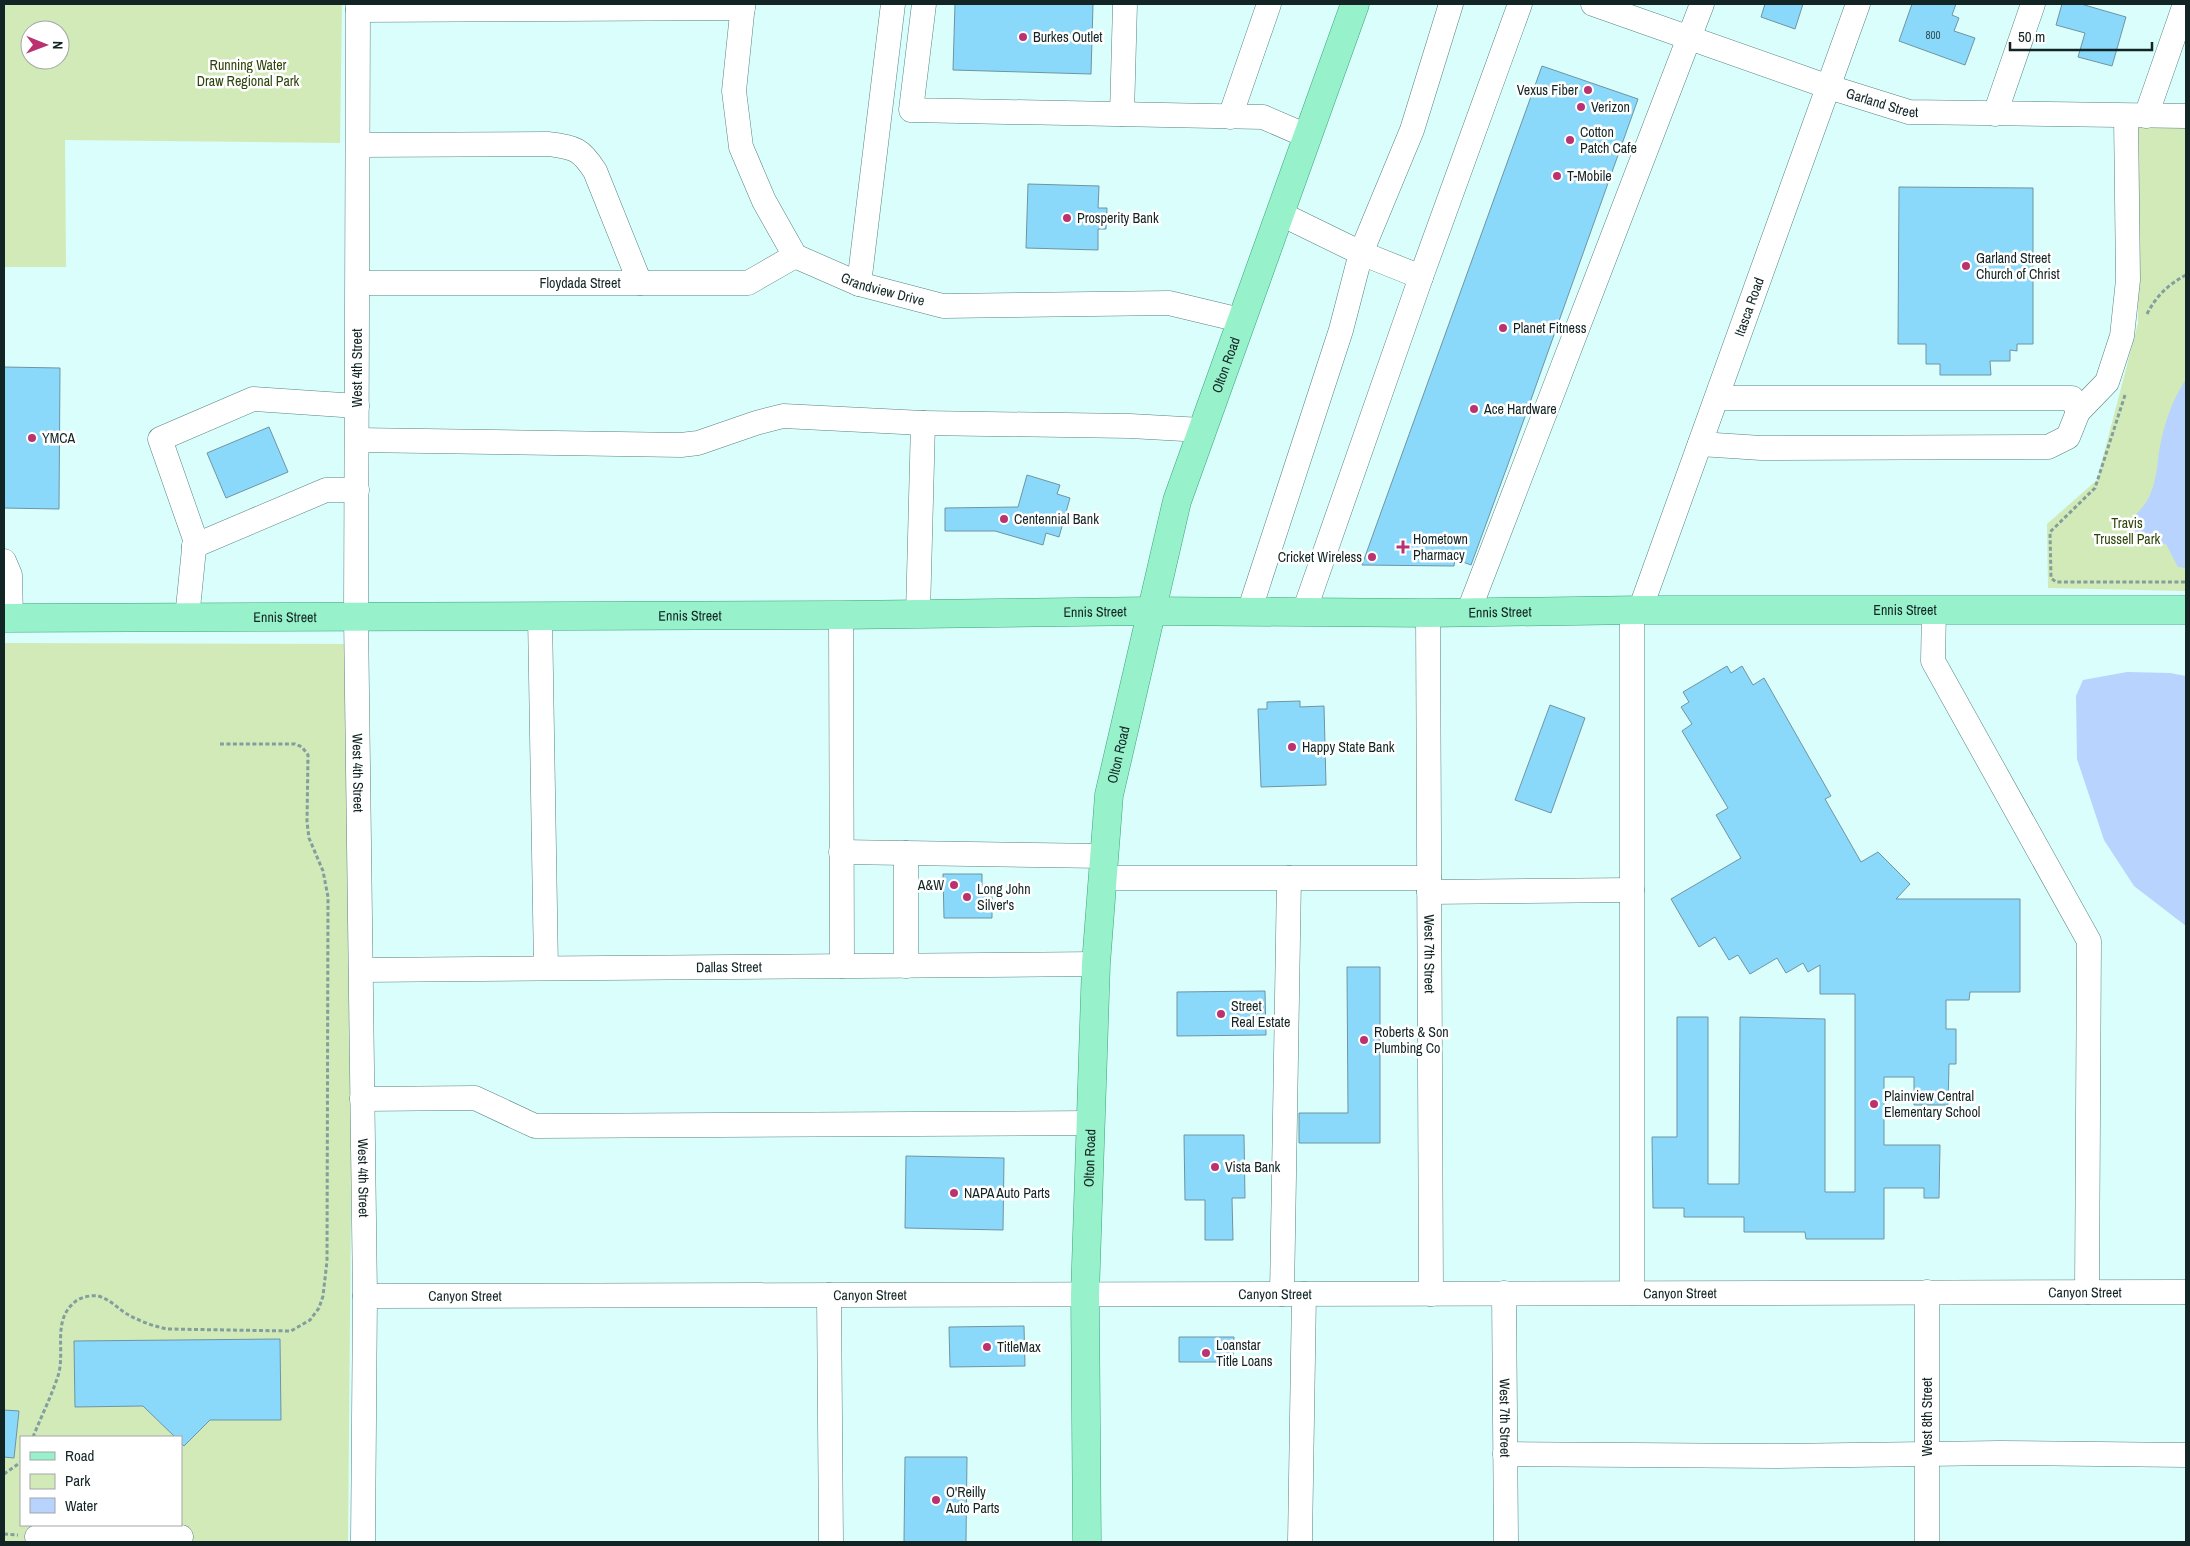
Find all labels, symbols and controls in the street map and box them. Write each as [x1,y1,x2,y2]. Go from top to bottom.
north arrow [20,20,70,70]
scale bar [2010,20,2152,52]
text: 50 m [2018,26,2045,47]
place label: Burkes Outlet [1033,28,1103,46]
house number: 800 [1925,28,1941,42]
marker: Burkes Outlet [1017,31,1029,43]
text: N [49,41,67,50]
park label: Running Water Draw Regional Park [197,56,300,90]
place label: Vexus Fiber [1517,81,1578,99]
marker: Vexus Fiber [1582,84,1594,96]
street label: Garland Street [1844,84,1919,121]
place label: Verizon [1591,98,1630,116]
marker: Verizon [1575,101,1587,113]
place label: Cotton Patch Cafe [1580,123,1637,157]
marker: Cotton Patch Cafe [1564,134,1576,146]
place label: T-Mobile [1567,167,1612,185]
marker: T-Mobile [1551,170,1563,182]
place label: Prosperity Bank [1077,209,1159,227]
marker: Prosperity Bank [1061,212,1073,224]
place label: Garland Street Church of Christ [1976,249,2060,283]
marker: Garland Street Church of Christ [1960,260,1972,272]
street label: Grandview Drive [838,268,927,310]
street label: Floydada Street [539,274,621,292]
street label: Itasca Road [1730,275,1768,339]
place label: Planet Fitness [1513,319,1587,337]
marker: Planet Fitness [1497,322,1509,334]
street label: West 4th Street [348,329,366,407]
street label: Olton Road [1207,335,1244,395]
place label: Ace Hardware [1483,400,1557,418]
marker: Ace Hardware [1468,403,1480,415]
place label: YMCA [42,429,76,447]
marker: YMCA [26,432,38,444]
place label: Centennial Bank [1014,510,1099,528]
marker: Centennial Bank [998,513,1010,525]
park label: Travis Trussell Park [2094,514,2161,548]
place label: Hometown Pharmacy [1413,530,1468,564]
marker: Hometown Pharmacy [1397,541,1409,553]
place label: Cricket Wireless [1278,548,1362,566]
marker: Cricket Wireless [1366,551,1378,563]
street label: Ennis Street [1873,601,1937,619]
street label: Ennis Street [1063,602,1127,621]
street label: Ennis Street [1468,603,1532,621]
street label: Ennis Street [658,606,722,625]
street label: Ennis Street [253,608,317,626]
street label: Olton Road [1103,724,1134,785]
street label: West 4th Street [349,733,368,813]
place label: Happy State Bank [1302,738,1395,756]
marker: Happy State Bank [1286,741,1298,753]
place label: A&W [917,876,944,894]
marker: A&W [948,879,960,891]
place label: Long John Silver's [977,880,1031,914]
marker: Long John Silver's [961,891,973,903]
street label: West 7th Street [1420,914,1439,994]
street label: Dallas Street [696,958,762,976]
place label: Street Real Estate [1231,997,1290,1031]
marker: Street Real Estate [1215,1008,1227,1020]
place label: Roberts & Son Plumbing Co [1374,1023,1449,1057]
marker: Roberts & Son Plumbing Co [1358,1034,1370,1046]
place label: Plainview Central Elementary School [1884,1087,1980,1121]
marker: Plainview Central Elementary School [1868,1098,1880,1110]
street label: Olton Road [1080,1129,1100,1187]
street label: West 4th Street [354,1138,373,1218]
place label: Vista Bank [1225,1158,1281,1176]
marker: Vista Bank [1209,1161,1221,1173]
place label: NAPA Auto Parts [964,1184,1050,1202]
marker: NAPA Auto Parts [948,1187,960,1199]
street label: Canyon Street [2048,1283,2122,1301]
street label: Canyon Street [1643,1284,1717,1302]
street label: Canyon Street [1238,1285,1312,1303]
street label: Canyon Street [833,1286,907,1304]
street label: Canyon Street [428,1287,502,1305]
place label: Loanstar Title Loans [1216,1336,1273,1370]
place label: TitleMax [997,1338,1041,1356]
marker: TitleMax [981,1341,993,1353]
marker: Loanstar Title Loans [1200,1347,1212,1359]
street label: West 7th Street [1496,1378,1514,1458]
street label: West 8th Street [1918,1378,1936,1456]
legend [20,1436,182,1526]
text: Road [65,1445,94,1466]
text: Park [65,1470,91,1491]
place label: O'Reilly Auto Parts [945,1483,1000,1517]
marker: O'Reilly Auto Parts [930,1494,942,1506]
text: Water [65,1495,97,1516]

